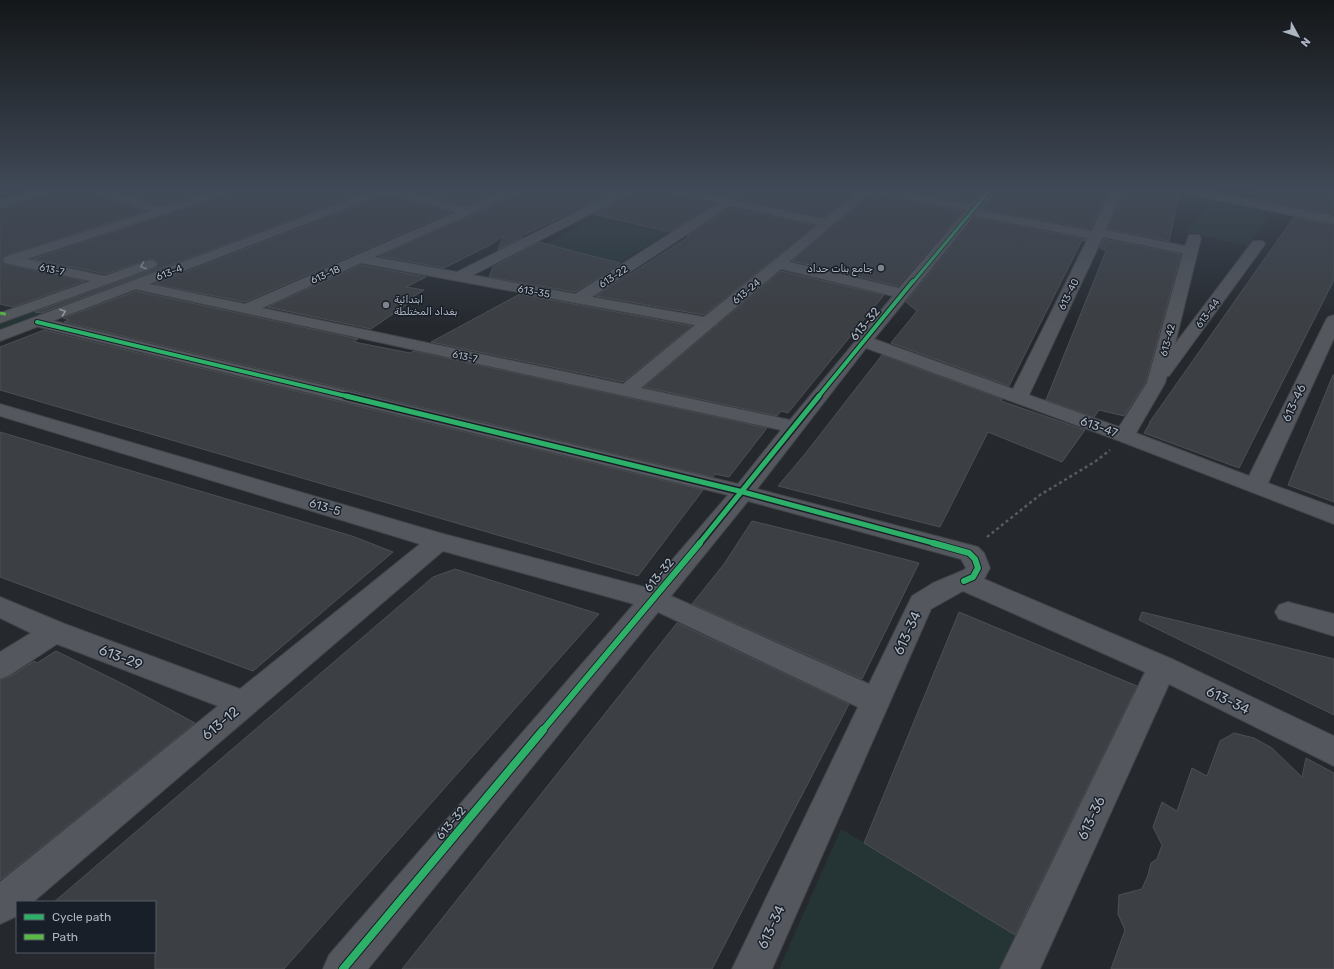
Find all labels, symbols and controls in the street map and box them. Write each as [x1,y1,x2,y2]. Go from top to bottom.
north arrow [1278,16,1318,56]
text: N [1298,35,1313,49]
street label: 613-7 [38,261,66,278]
one-way arrow [139,262,146,270]
street label: 613-4 [155,262,184,283]
street label: 613-18 [309,263,342,287]
street label: 613-22 [597,263,630,291]
place label: جامع بنات حداد [807,263,873,276]
marker: جامع بنات حداد [876,263,886,273]
street label: 613-24 [730,277,763,307]
street label: 613-40 [1056,277,1082,312]
street label: 613-35 [517,283,551,301]
place label: ابتدائية بغداد المختلطة [394,294,458,318]
street label: 613-44 [1193,297,1222,331]
marker: ابتدائية بغداد المختلطة [381,300,391,310]
street label: 613-32 [847,305,883,343]
one-way arrow [59,309,66,317]
street label: 613-42 [1158,323,1178,358]
street label: 613-7 [451,348,479,365]
street label: 613-46 [1279,382,1309,424]
street label: 613-47 [1079,414,1119,440]
street label: 613-5 [308,496,342,518]
street label: 613-32 [641,556,677,594]
street label: 613-34 [890,608,925,658]
street label: 613-29 [97,641,145,674]
street label: 613-34 [1203,683,1252,718]
street label: 613-12 [198,703,242,744]
street label: 613-36 [1074,794,1109,843]
street label: 613-32 [433,804,469,842]
legend [16,901,156,953]
street label: 613-34 [754,902,789,952]
text: Cycle path [52,910,111,924]
text: Path [52,930,78,944]

